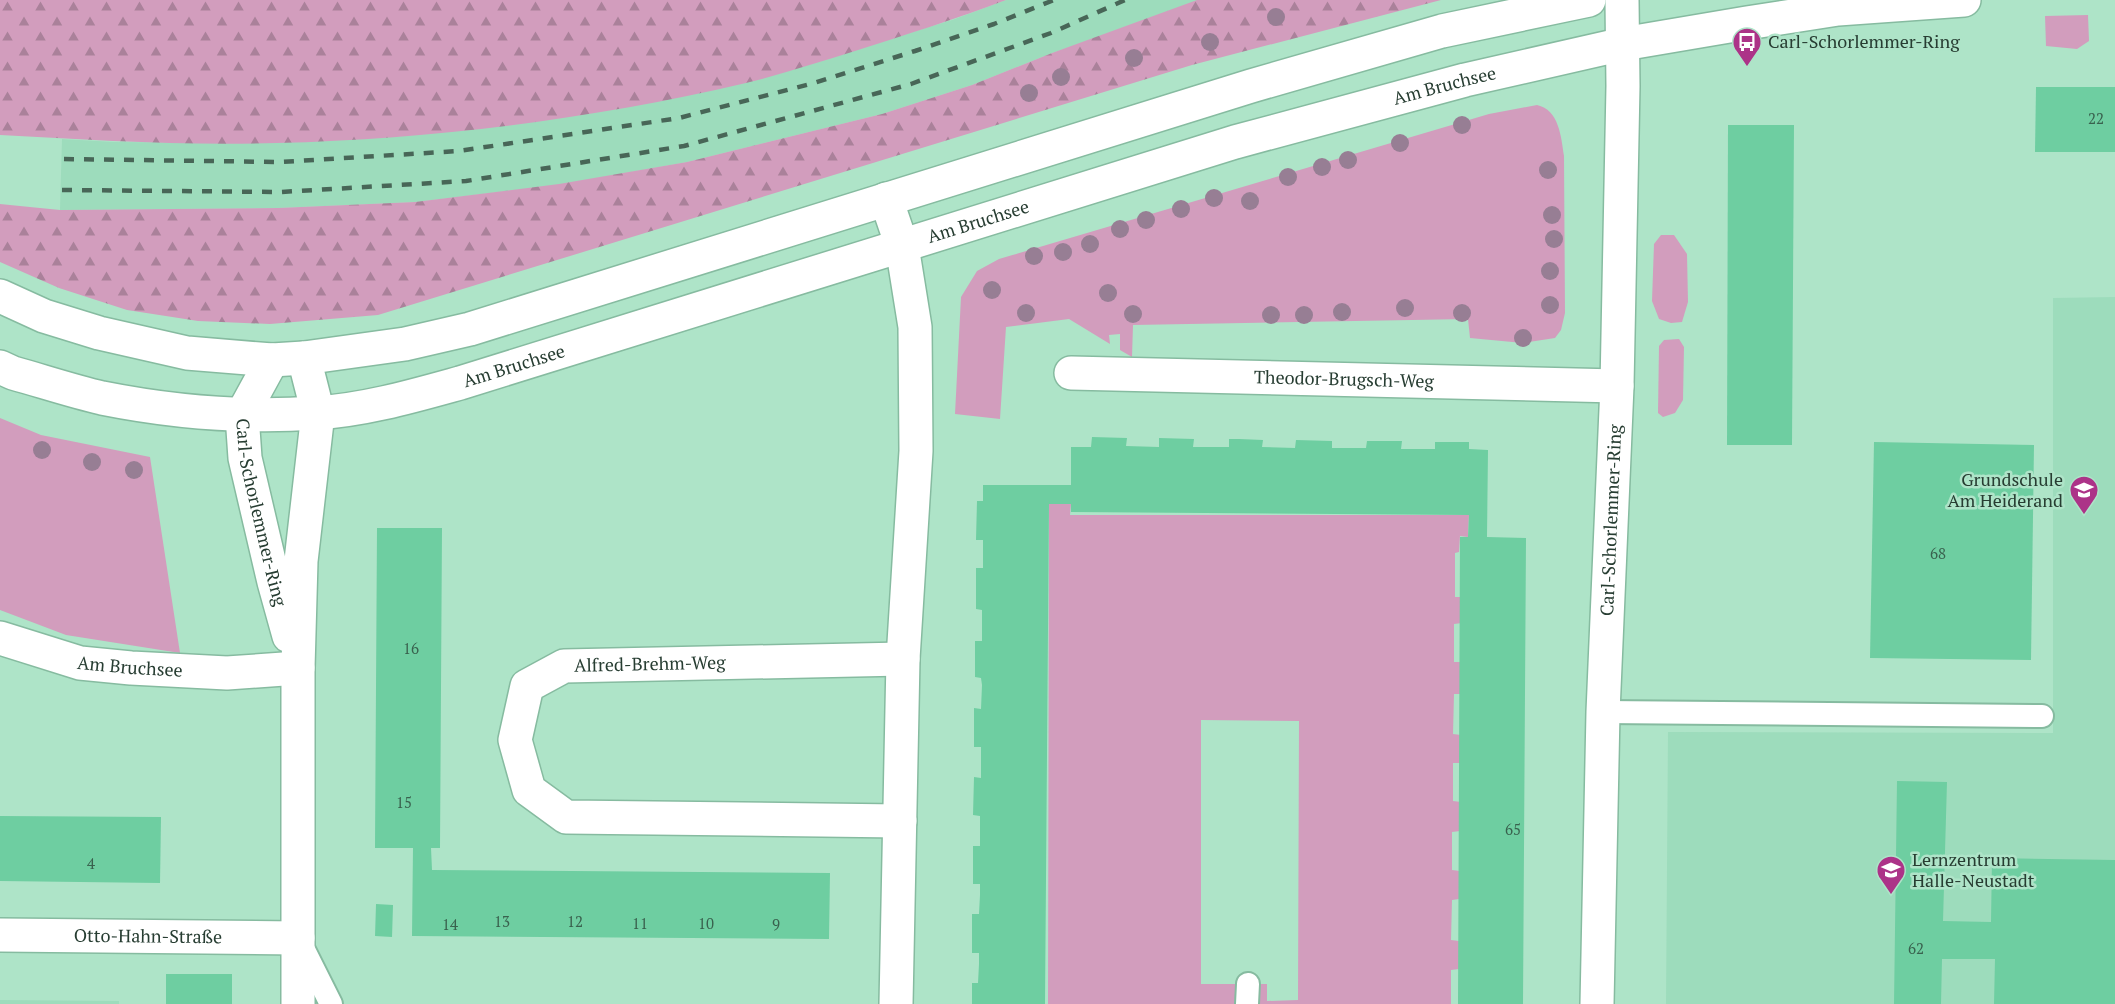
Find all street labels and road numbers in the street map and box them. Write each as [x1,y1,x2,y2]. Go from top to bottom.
street label: Am Bruchsee [1390,60,1498,110]
street label: Am Bruchsee [924,194,1032,248]
street label: Am Bruchsee [460,338,568,392]
street label: Theodor-Brugsch-Weg [1254,364,1435,393]
street label: Carl-Schorlemmer-Ring [231,418,293,609]
street label: Carl-Schorlemmer-Ring [1594,423,1626,617]
street label: Am Bruchsee [76,650,183,682]
street label: Alfred-Brehm-Weg [574,650,726,677]
street label: Otto-Hahn-Straße [74,923,222,948]

